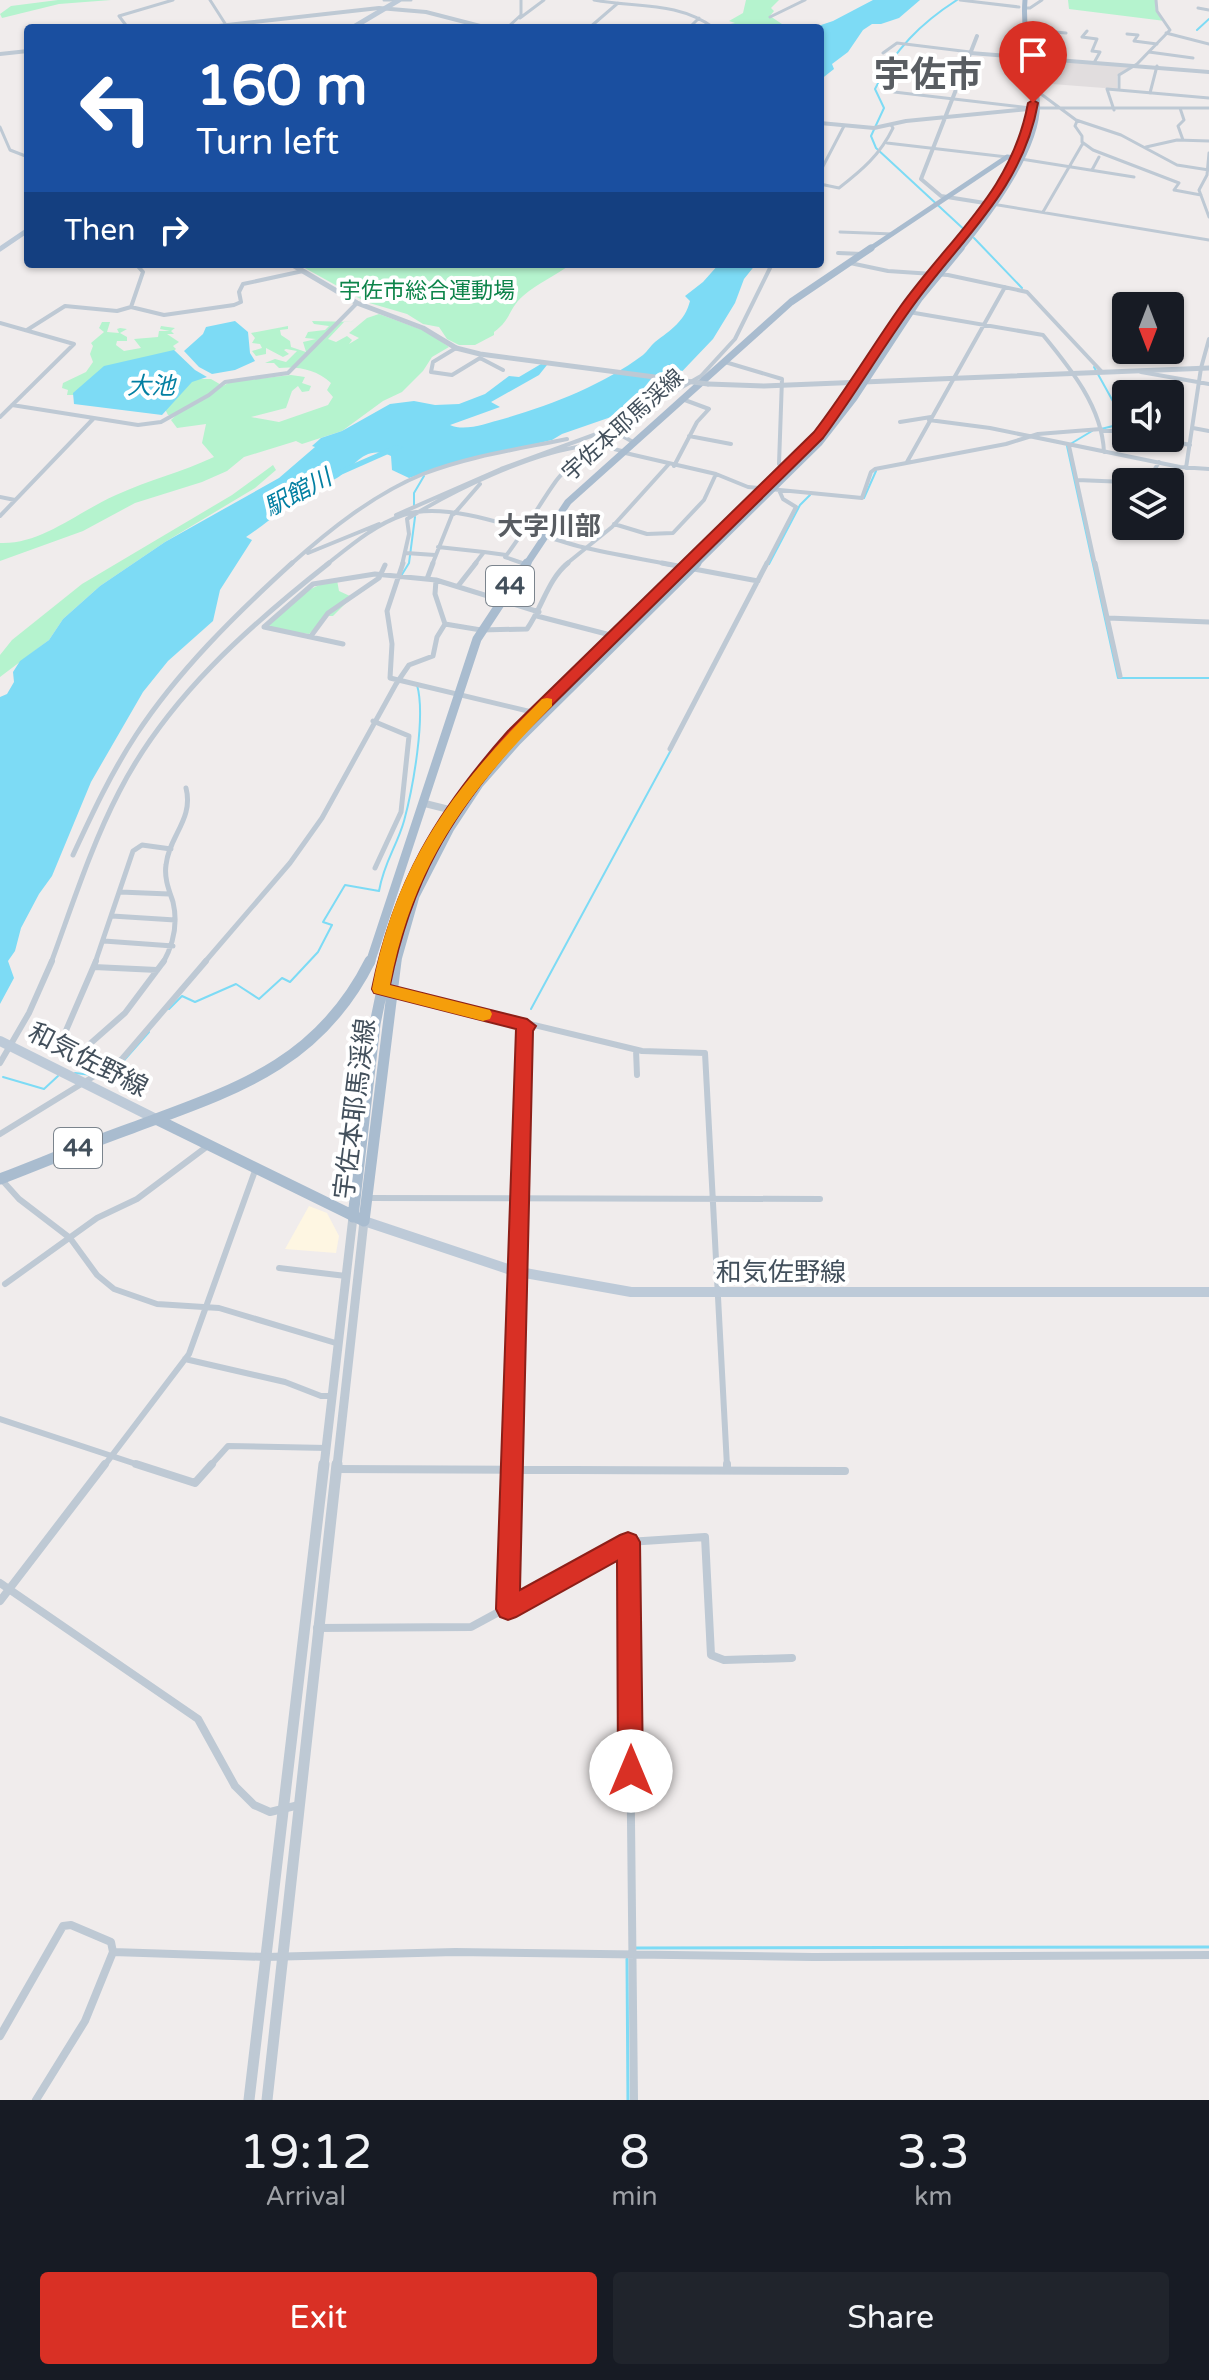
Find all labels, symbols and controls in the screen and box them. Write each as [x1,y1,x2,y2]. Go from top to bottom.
pin [999,21,1067,103]
icon: arrive [1011,33,1055,77]
text: 160 m [196,53,367,120]
district label: 宇佐市 [874,54,982,97]
icon: left [64,56,168,160]
text: Turn left [196,121,339,164]
icon: right [152,208,196,252]
text: Then [64,212,136,249]
park label: 宇佐市総合運動場 [339,278,515,304]
north arrow [1112,292,1184,364]
map controls [1112,292,1184,540]
street label: 宇佐本耶馬渓線 [557,364,689,486]
water label: 大池 [127,372,177,401]
button: sound [1112,380,1184,452]
water label: 駅館川 [259,462,339,523]
button: layers [1112,468,1184,540]
district label: 大字川部 [497,511,601,542]
road number: 44 [486,566,534,606]
street label: 和気佐野線 [23,1017,153,1103]
street label: 宇佐本耶馬渓線 [329,1017,381,1201]
road number: 44 [54,1128,102,1168]
street label: 和気佐野線 [716,1257,846,1288]
position arrow [589,1729,673,1813]
text: 19:12 [239,2124,372,2182]
text: 8 [620,2124,650,2182]
text: 3.3 [897,2124,970,2182]
text: Arrival [266,2181,346,2212]
text: min [612,2181,658,2212]
text: km [914,2181,952,2212]
button: Exit [40,2272,597,2364]
button: Share [613,2272,1169,2364]

